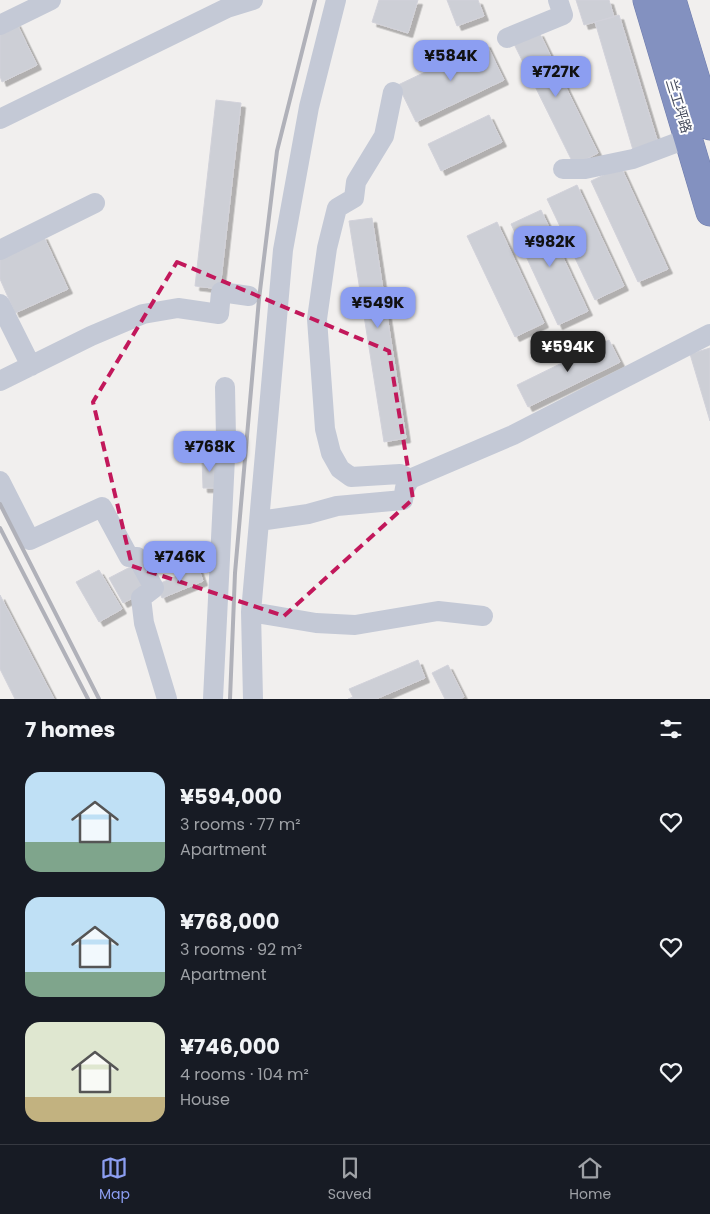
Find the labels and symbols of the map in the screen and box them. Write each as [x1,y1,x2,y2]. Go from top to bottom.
pin: ¥584K [416,39,486,82]
pin: ¥727K [521,56,591,98]
street label: 兰工坪路 [661,76,697,136]
pin: ¥982K [515,226,585,268]
pin: ¥549K [343,286,413,329]
pin: ¥594K [533,330,603,373]
pin: ¥768K [175,430,245,473]
pin: ¥746K [145,540,215,583]

